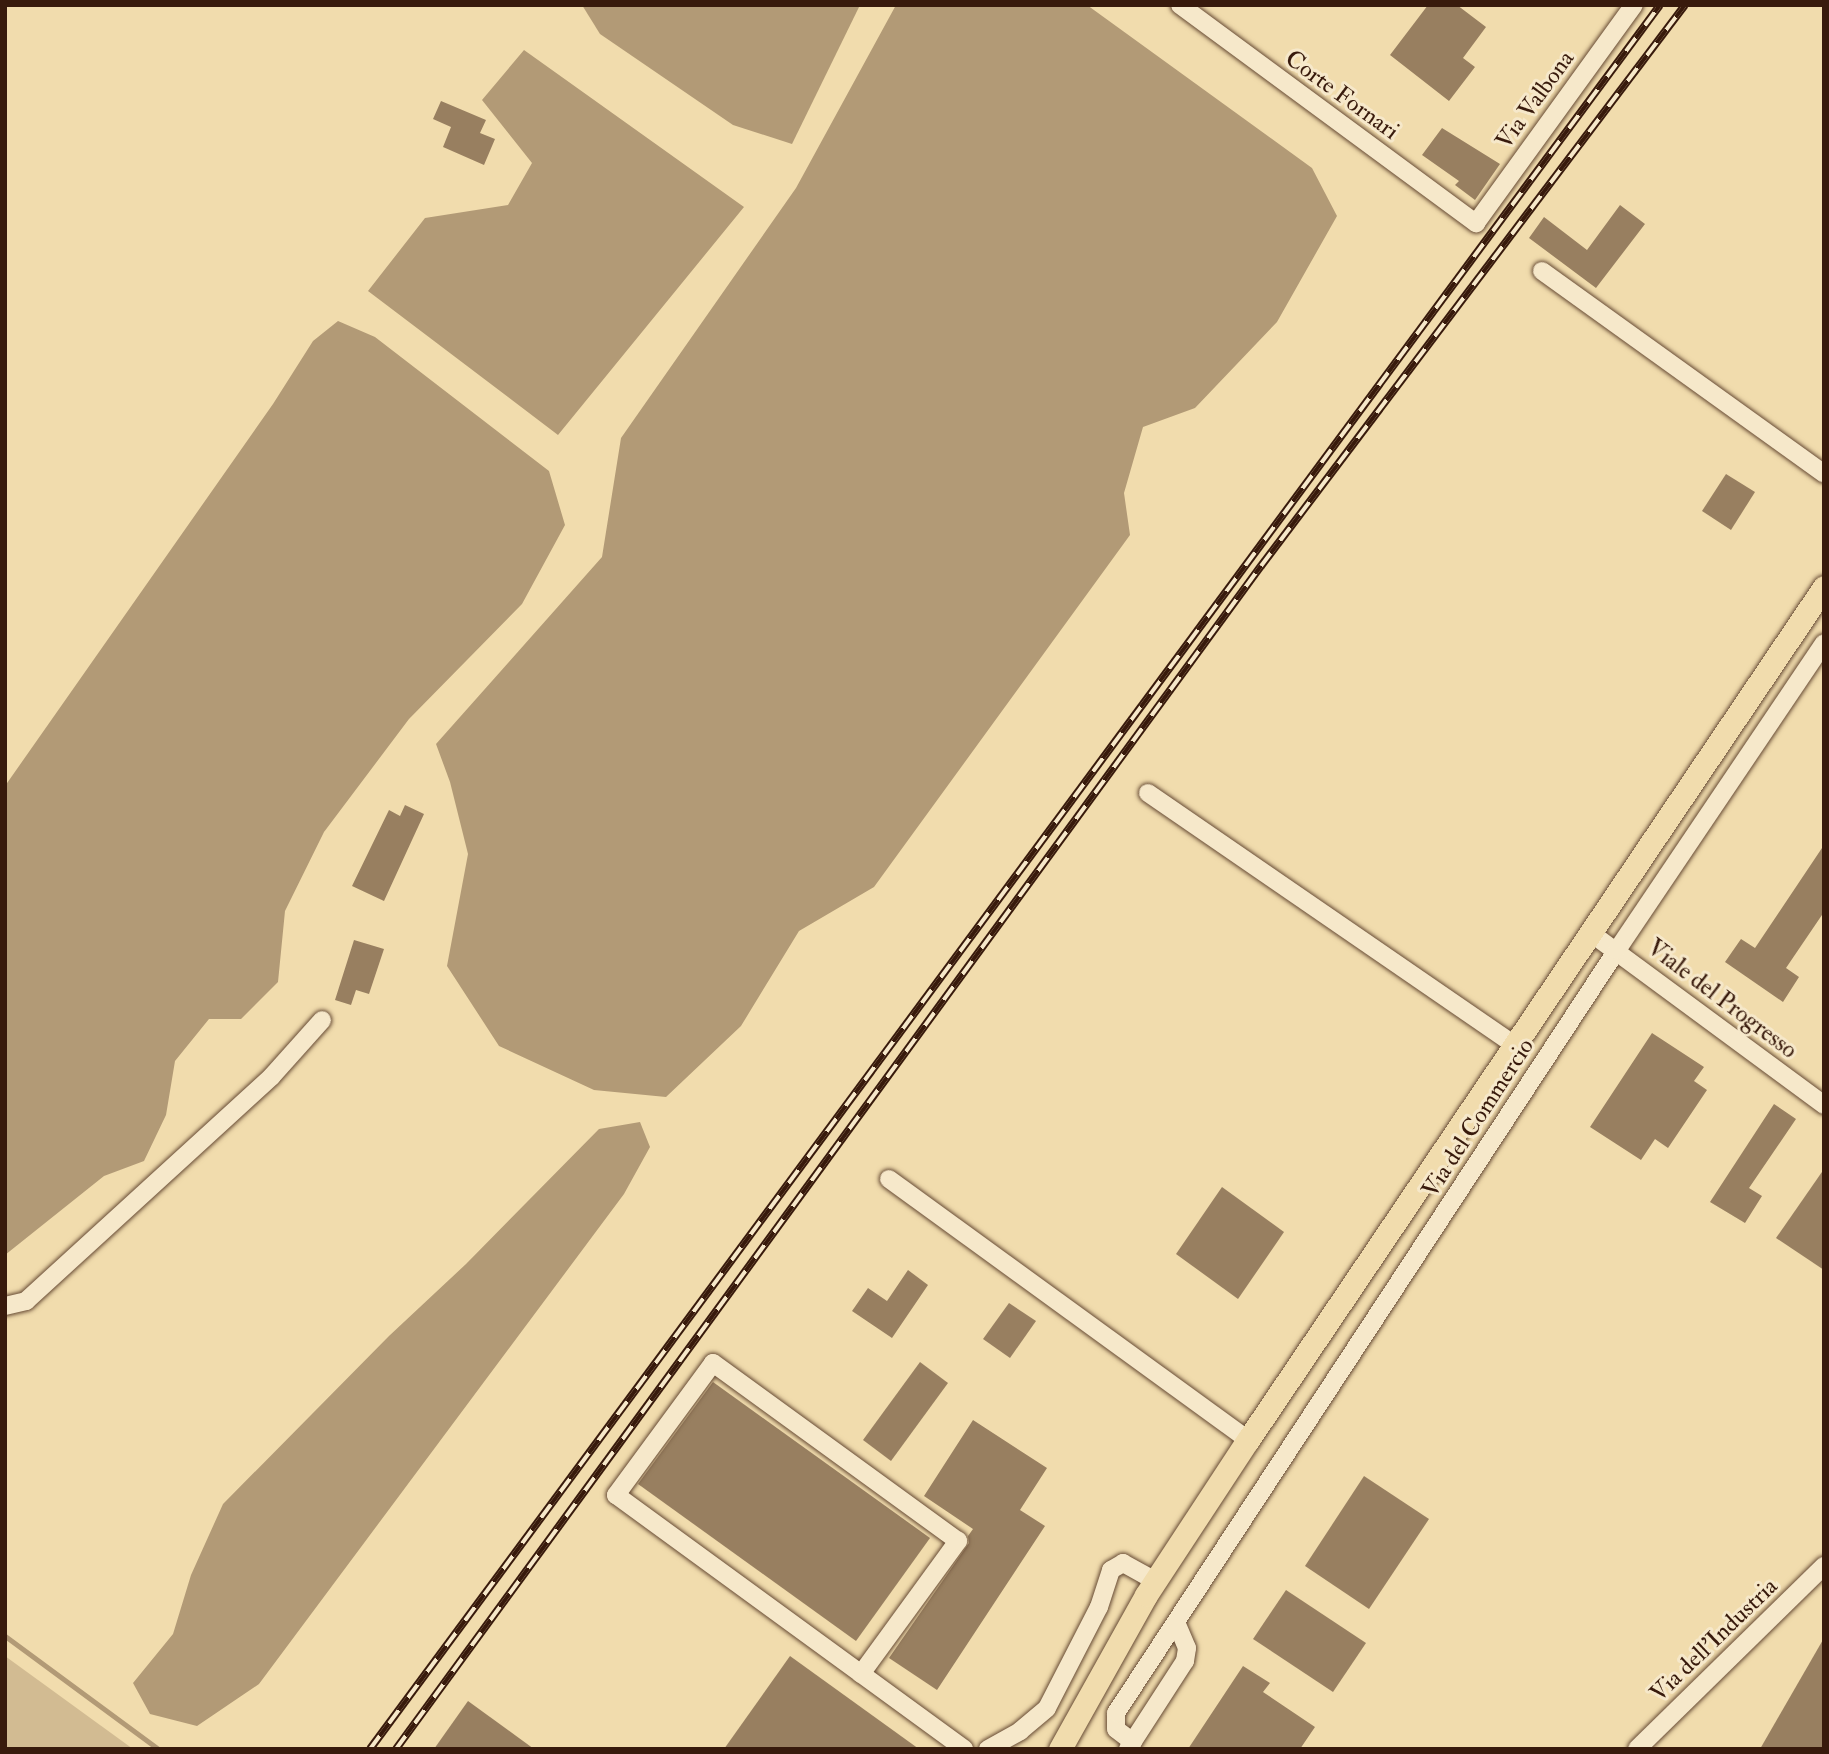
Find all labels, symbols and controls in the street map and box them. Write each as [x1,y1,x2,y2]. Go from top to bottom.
street label: Corte Fornari [1280,44,1404,146]
street label: Via Valbona [1490,45,1580,155]
street label: Viale del Progresso [1641,933,1803,1065]
street label: Via del Commercio [1416,1033,1540,1203]
street label: Via dell'Industria [1644,1572,1784,1708]

